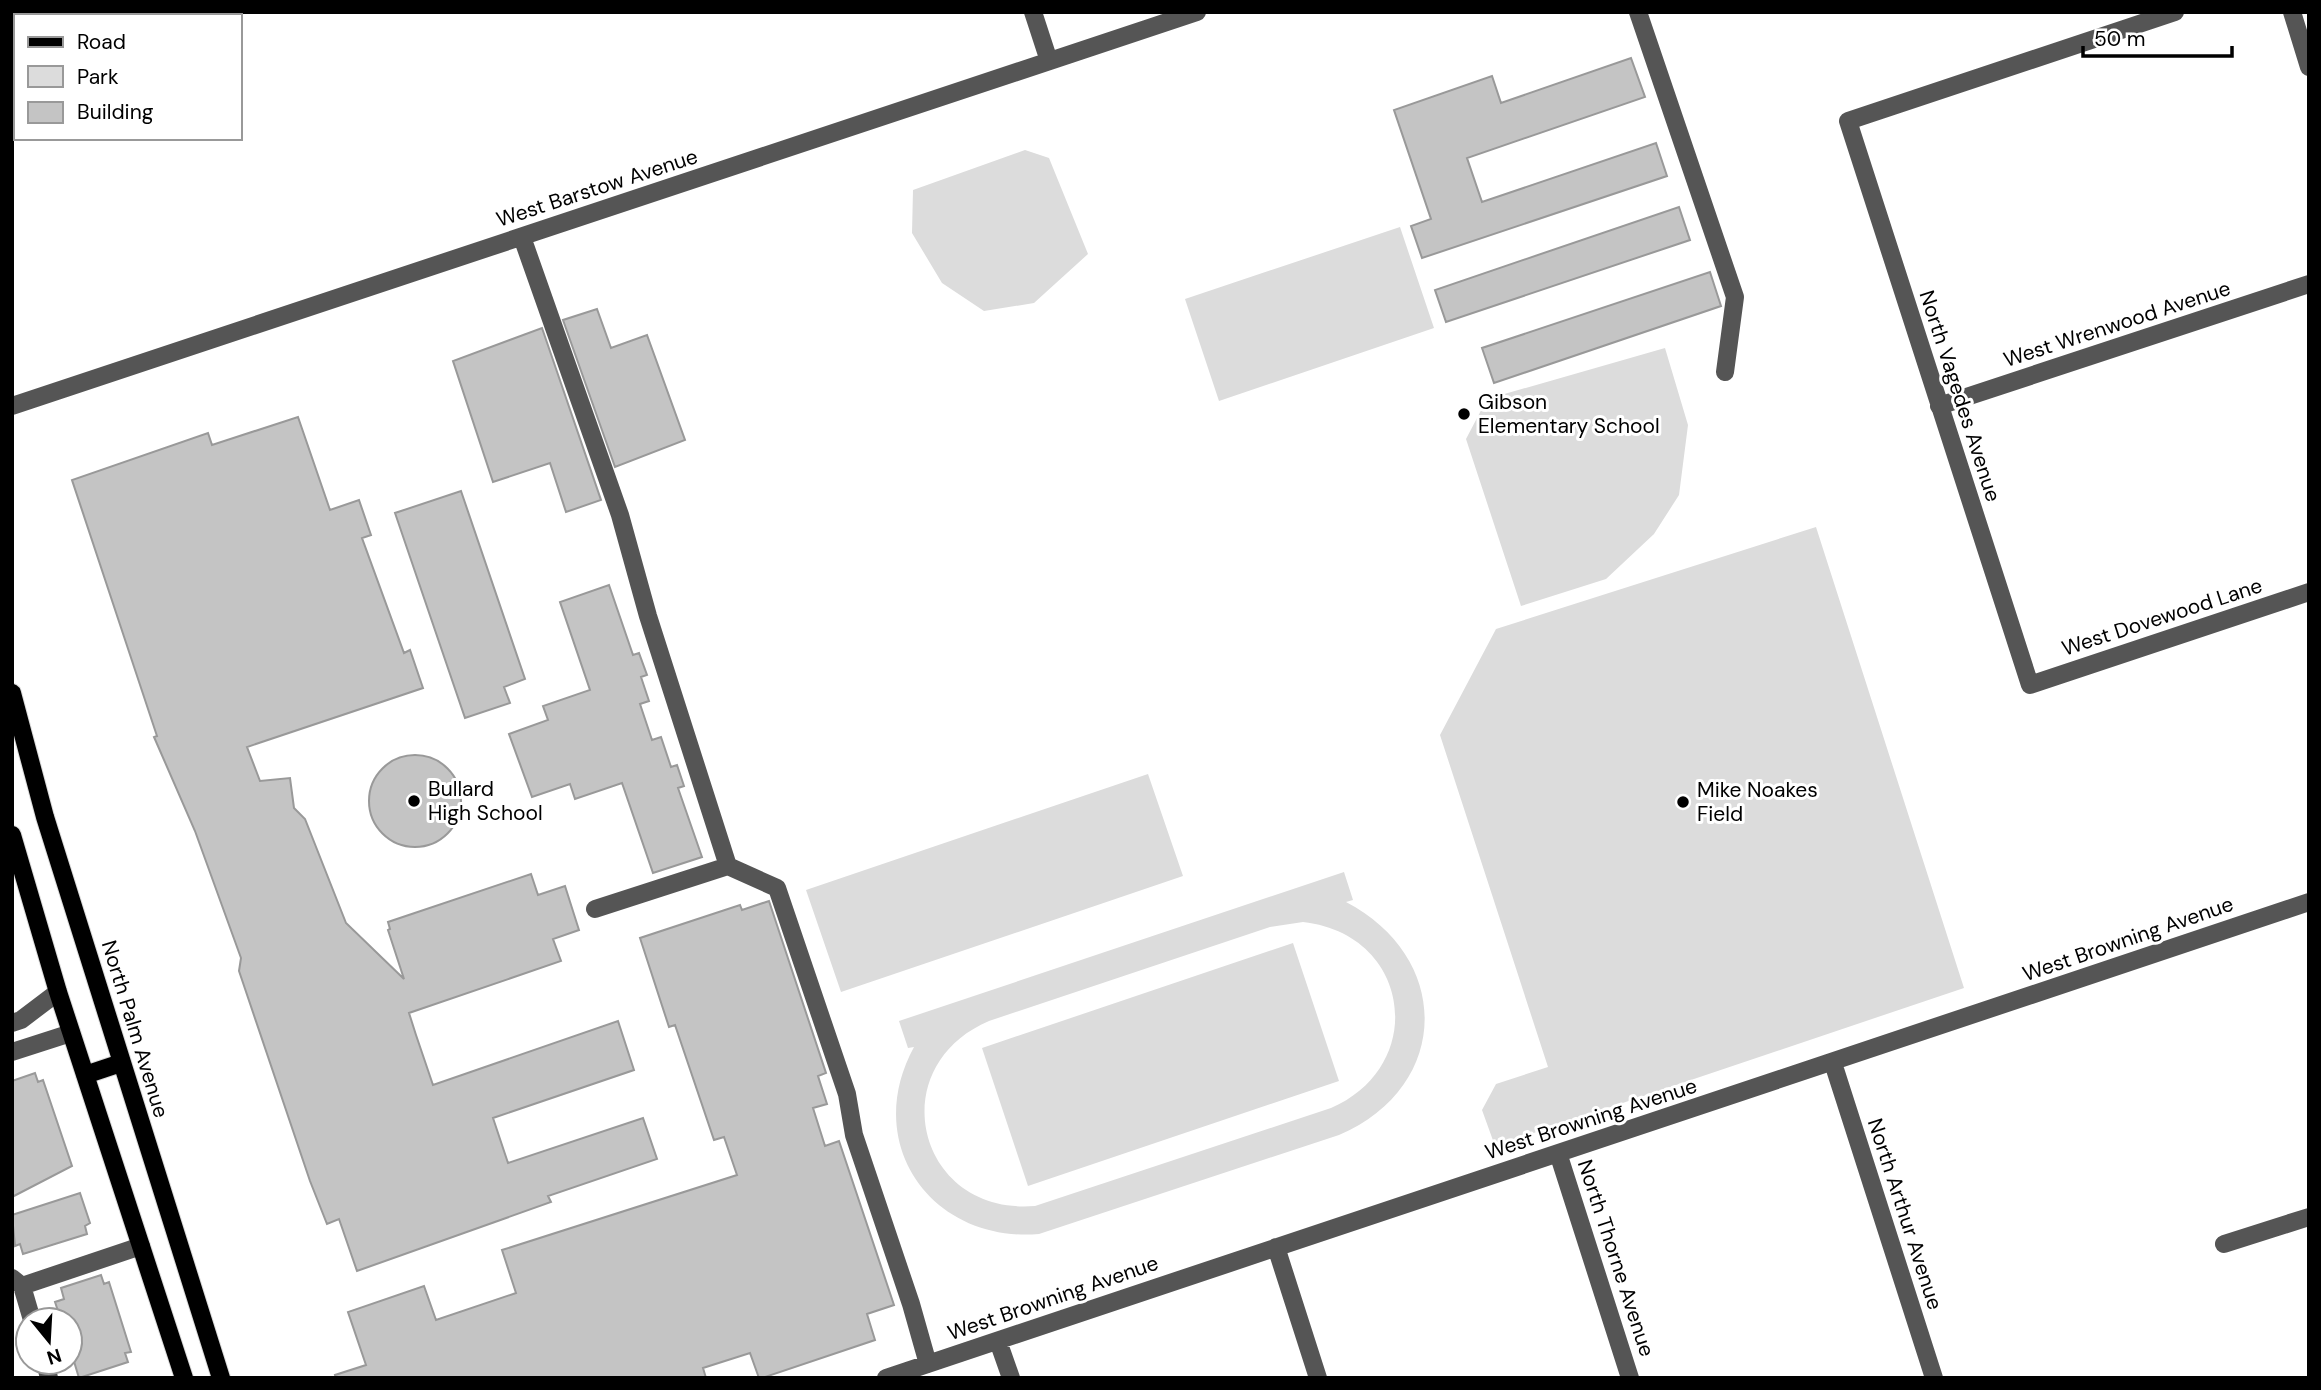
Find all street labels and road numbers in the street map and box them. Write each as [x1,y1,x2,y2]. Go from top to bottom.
street label: West Barstow Avenue [493,142,701,234]
street label: West Wrenwood Avenue [2000,274,2234,374]
street label: North Vagedes Avenue [1913,287,2007,505]
street label: West Dovewood Lane [2058,571,2266,663]
street label: West Browning Avenue [2019,890,2237,988]
street label: North Palm Avenue [95,937,175,1121]
street label: West Browning Avenue [1482,1072,1700,1166]
street label: North Arthur Avenue [1861,1115,1949,1313]
street label: North Thorne Avenue [1571,1156,1661,1360]
street label: West Browning Avenue [944,1249,1162,1347]

